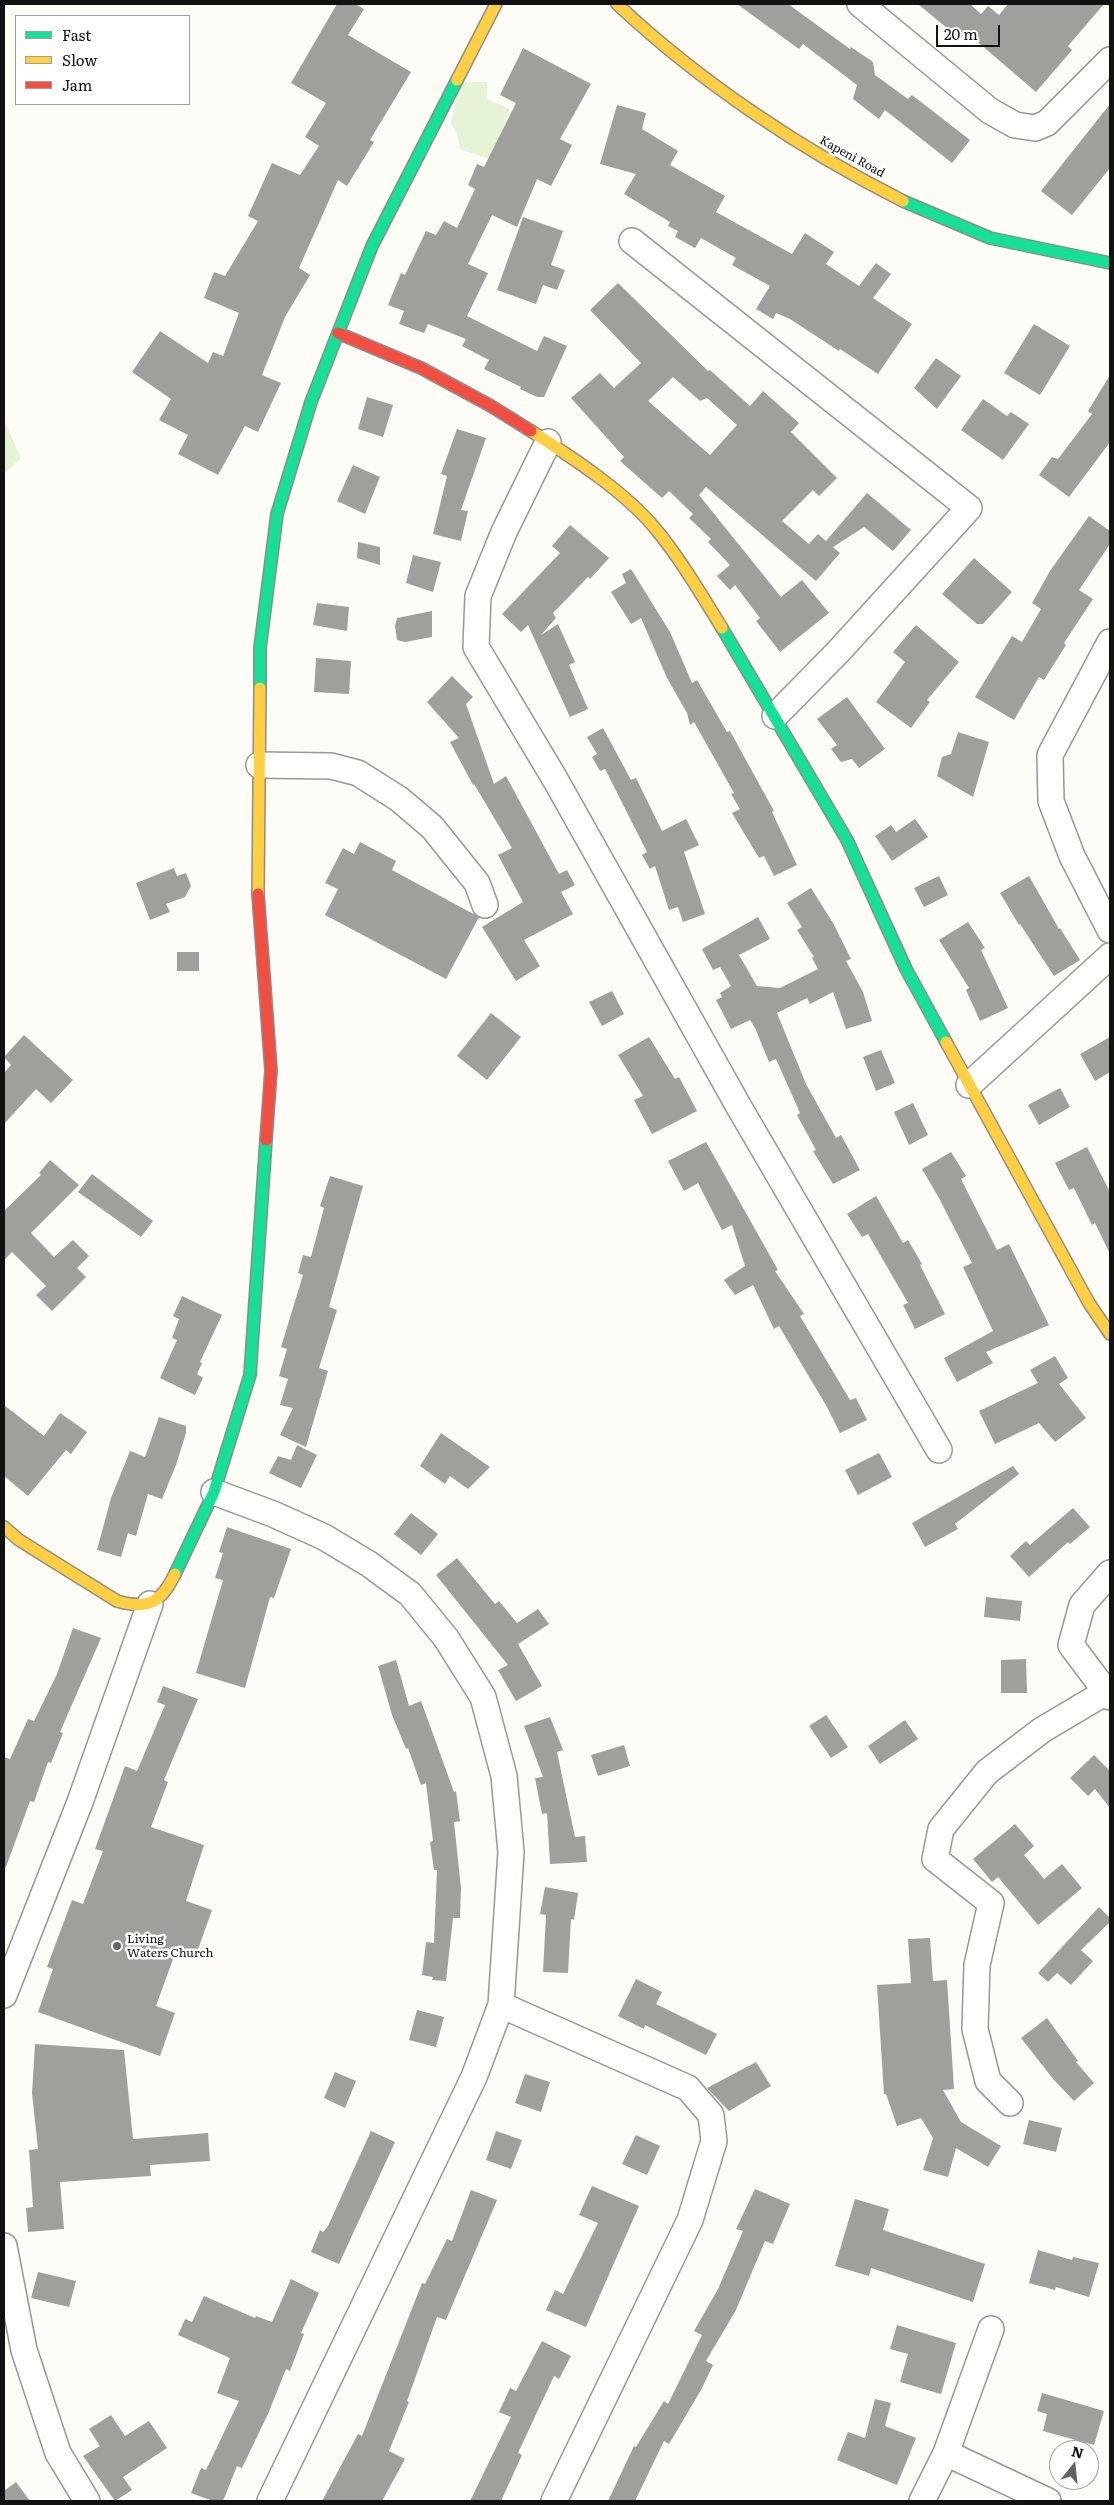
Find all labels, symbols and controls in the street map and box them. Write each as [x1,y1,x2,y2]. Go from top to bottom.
legend [15,15,190,105]
scale bar [939,15,1003,47]
text: 20 m [944,22,978,45]
text: Fast [62,23,91,46]
text: Slow [62,48,97,71]
text: Jam [62,73,92,96]
street label: Kapeni Road [817,133,887,181]
place label: Living Waters Church [127,1932,213,1960]
marker: Living Waters Church [111,1940,123,1952]
north arrow [1049,2440,1099,2490]
text: N [1069,2440,1086,2463]

